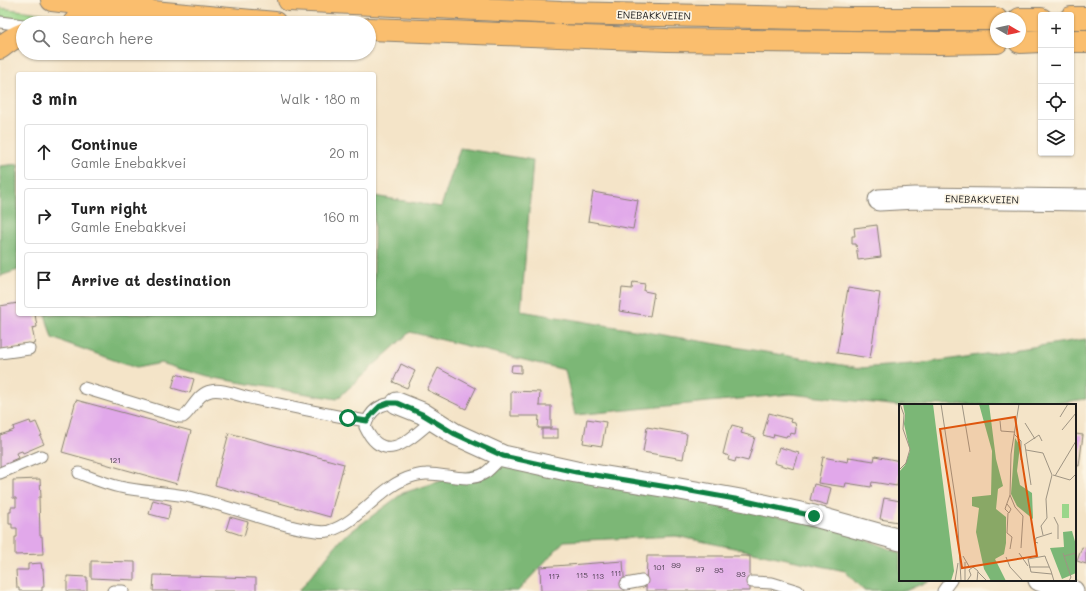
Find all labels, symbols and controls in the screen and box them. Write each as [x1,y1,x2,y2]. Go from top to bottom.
street label: ENEBAKKVEIEN [617,7,691,23]
north arrow [990,12,1026,48]
map controls [1038,12,1074,156]
button: + [1038,12,1074,48]
search box [16,16,376,60]
icon: search [30,27,52,49]
text: Search here [62,28,153,48]
button: − [1038,48,1074,84]
button: locate [1038,84,1074,120]
text: 3 min [32,87,77,109]
text: Walk · 180 m [280,90,360,107]
button: layers [1038,120,1074,156]
text: Continue [71,134,138,154]
icon: ahead [33,141,55,163]
text: 20 m [329,144,359,161]
text: Gamle Enebakkvei [71,154,186,171]
street label: ENEBAKKVEIEN [945,191,1019,207]
text: Turn right [71,198,148,218]
icon: right [33,205,55,227]
text: 160 m [323,208,359,225]
text: Gamle Enebakkvei [71,218,186,235]
icon: arrive [33,269,55,291]
text: Arrive at destination [71,270,231,290]
inset map [899,404,1076,581]
route start [339,409,357,427]
house number: 121 [109,455,121,465]
route end [805,507,823,525]
house number: 99 [671,560,681,570]
house number: 101 [653,562,665,572]
house number: 97 [695,564,705,574]
house number: 95 [714,565,724,575]
house number: 111 [611,568,621,578]
house number: 93 [736,569,746,579]
house number: 115 [576,570,588,580]
house number: 117 [548,571,560,581]
house number: 113 [592,571,604,581]

